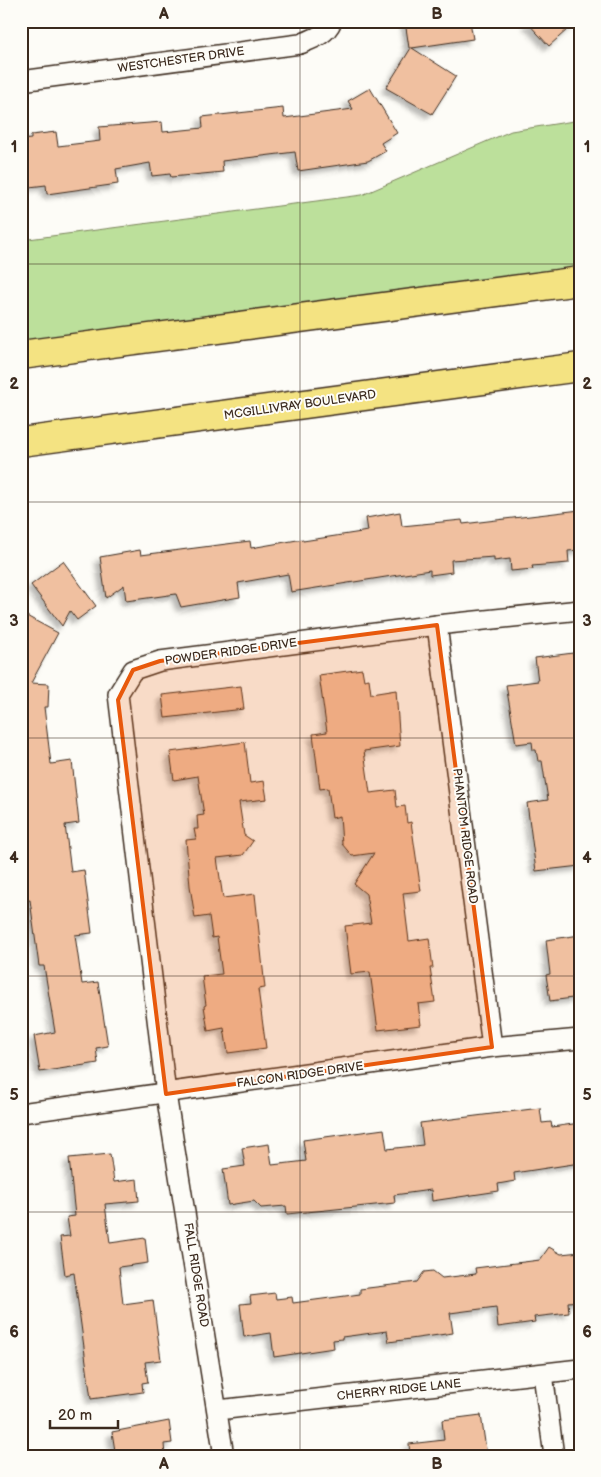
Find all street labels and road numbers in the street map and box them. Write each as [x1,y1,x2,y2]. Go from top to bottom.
street label: WESTCHESTER DRIVE [117,44,245,76]
street label: MCGILLIVRAY BOULEVARD [223,387,377,423]
street label: POWDER RIDGE DRIVE [164,635,298,669]
street label: PHANTOM RIDGE ROAD [449,767,481,905]
street label: FALCON RIDGE DRIVE [236,1059,364,1091]
street label: FALL RIDGE ROAD [180,1222,212,1328]
street label: CHERRY RIDGE LANE [336,1376,462,1404]

